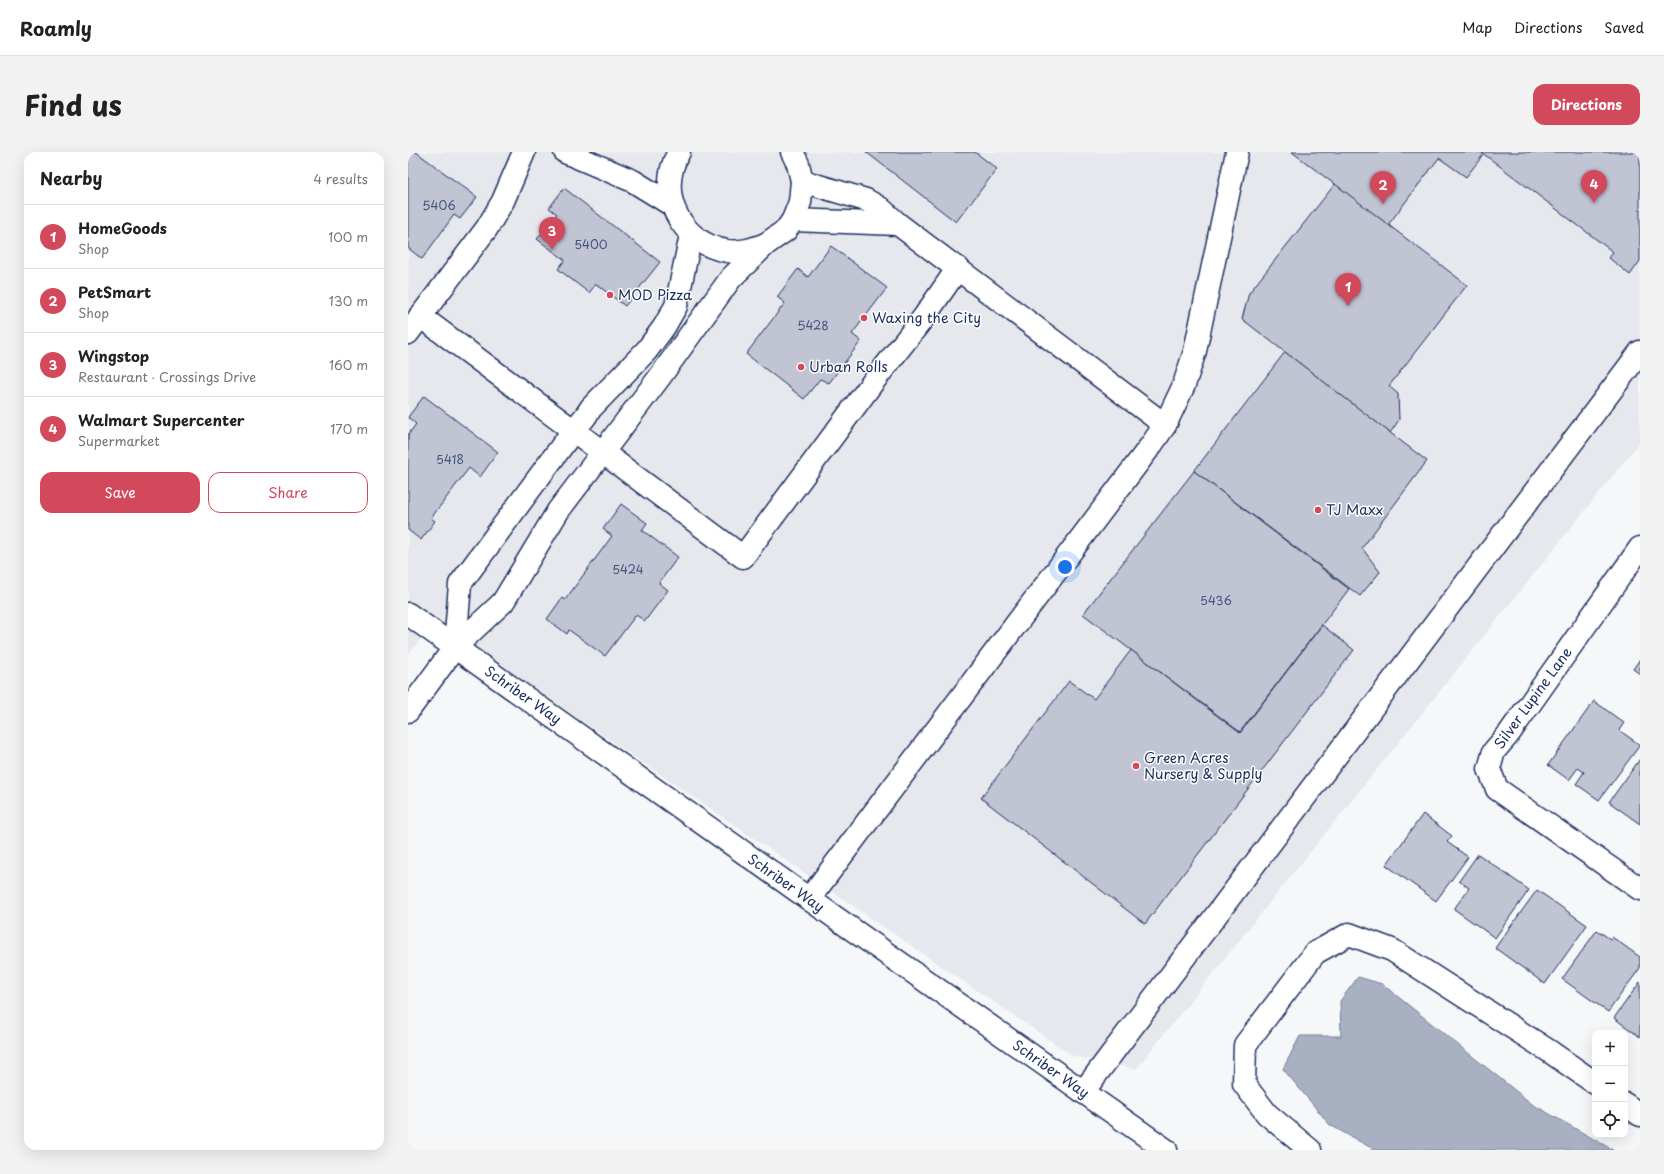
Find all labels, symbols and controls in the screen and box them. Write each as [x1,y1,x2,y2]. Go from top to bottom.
text: Roamly [20,14,92,42]
text: Map [1462,17,1492,38]
text: Directions [1514,17,1582,38]
text: Saved [1604,17,1644,38]
text: Find us [24,83,122,126]
button: Directions [1533,84,1640,125]
text: Nearby [40,165,102,191]
text: 4 results [314,169,368,188]
pin: 4 [1581,170,1607,203]
pin: 2 [1370,171,1396,204]
house number: 5406 [422,196,456,214]
text: HomeGoods [78,216,167,239]
pin: 3 [539,217,565,250]
text: 1 [50,227,56,246]
text: 100 m [328,227,368,246]
house number: 5400 [574,235,608,253]
text: Shop [78,239,109,258]
pin: 1 [1335,273,1361,306]
text: PetSmart [78,280,151,303]
place label: MOD Pizza [618,284,693,305]
marker: MOD Pizza [605,290,615,300]
text: 2 [48,291,58,310]
text: 130 m [329,291,368,310]
text: Shop [78,303,109,322]
place label: Waxing the City [872,307,981,328]
marker: Waxing the City [859,313,869,323]
house number: 5428 [797,316,829,334]
text: Wingstop [78,344,149,367]
text: 3 [49,355,57,374]
text: 160 m [329,355,368,374]
place label: Urban Rolls [809,356,888,377]
marker: Urban Rolls [796,362,806,372]
text: Restaurant · Crossings Drive [78,367,256,386]
text: Walmart Supercenter [78,408,245,431]
text: 4 [49,419,57,438]
text: 170 m [330,419,368,438]
text: Supermarket [78,431,160,450]
house number: 5418 [436,450,464,468]
button: Save [40,472,200,513]
button: Share [208,472,368,513]
place label: TJ Maxx [1326,499,1383,520]
marker: TJ Maxx [1313,505,1323,515]
your location [1055,557,1075,577]
house number: 5424 [612,560,644,578]
house number: 5436 [1200,591,1232,609]
street label: Silver Lupine Lane [1489,642,1577,753]
street label: Schriber Way [481,660,566,729]
place label: Green Acres Nursery & Supply [1144,747,1263,784]
marker: Green Acres Nursery & Supply [1131,761,1141,771]
street label: Schriber Way [744,848,829,917]
map controls [1592,1030,1628,1138]
button: + [1592,1030,1628,1066]
street label: Schriber Way [1009,1034,1094,1103]
button: − [1592,1066,1628,1102]
button: locate [1592,1102,1628,1138]

